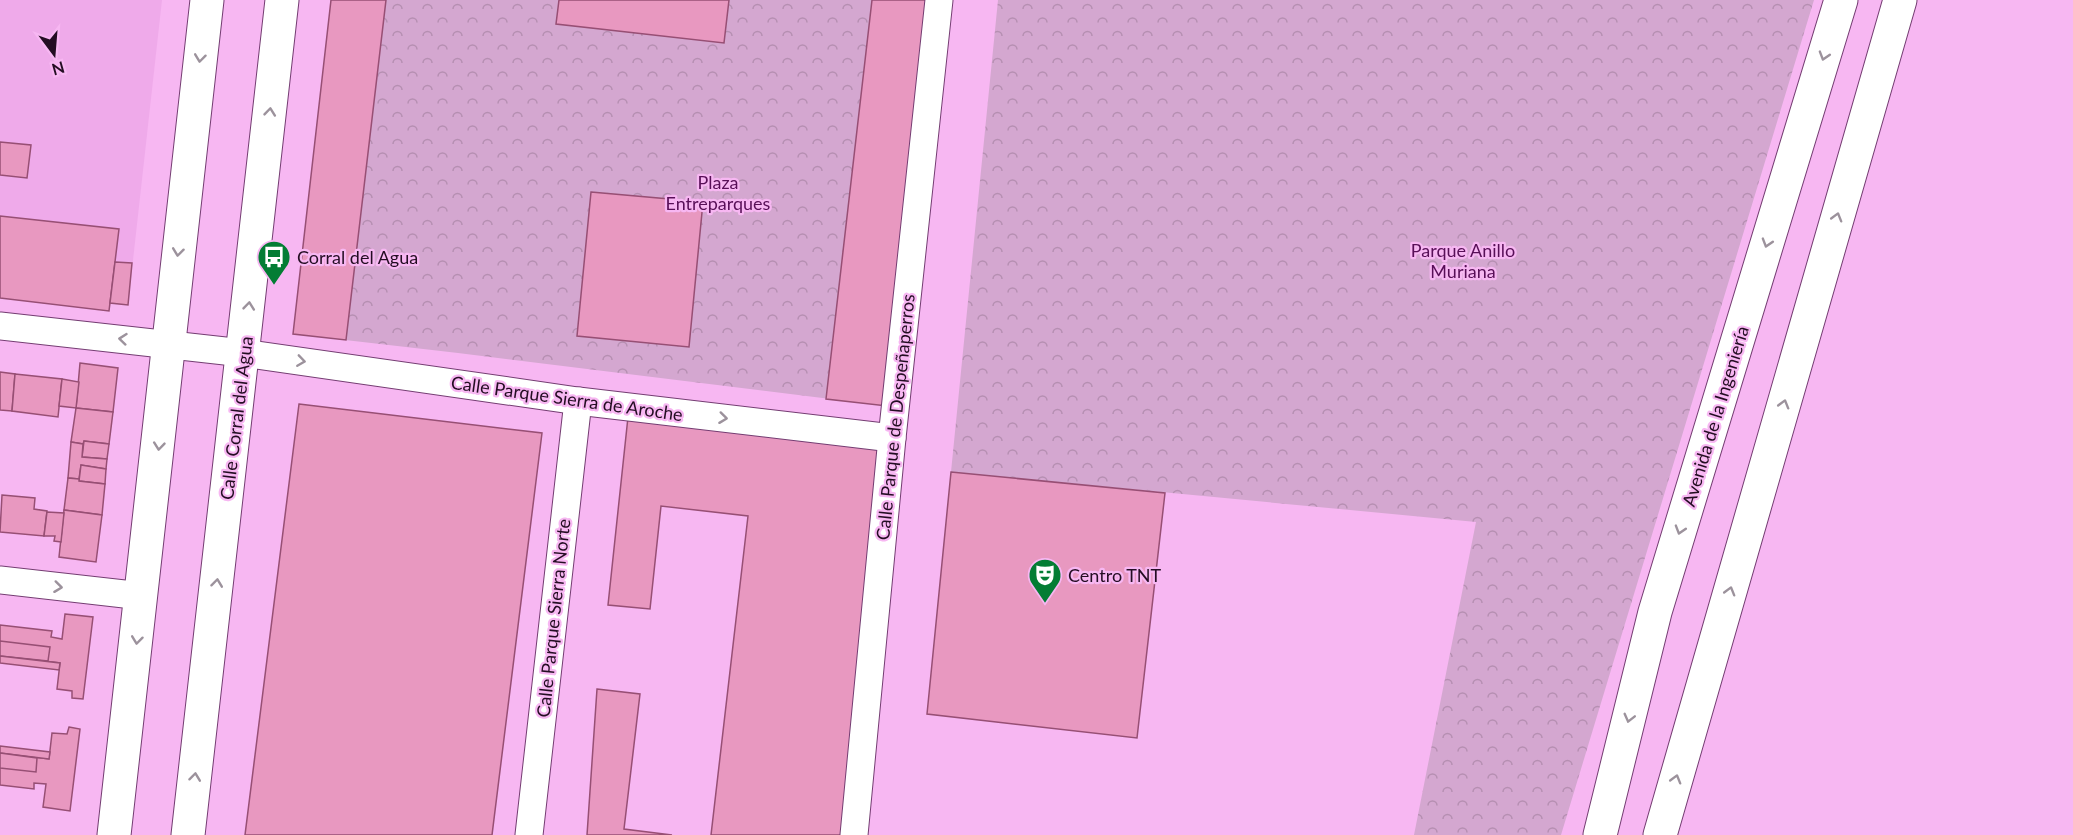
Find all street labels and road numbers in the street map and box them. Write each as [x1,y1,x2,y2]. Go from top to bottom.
street label: Calle Parque de Despeñaperros [871,293,919,541]
street label: Avenida de la Ingeniería [1677,323,1753,509]
street label: Calle Corral del Agua [215,335,257,501]
street label: Calle Parque Sierra de Aroche [450,371,684,425]
street label: Calle Parque Sierra Norte [532,518,574,718]

